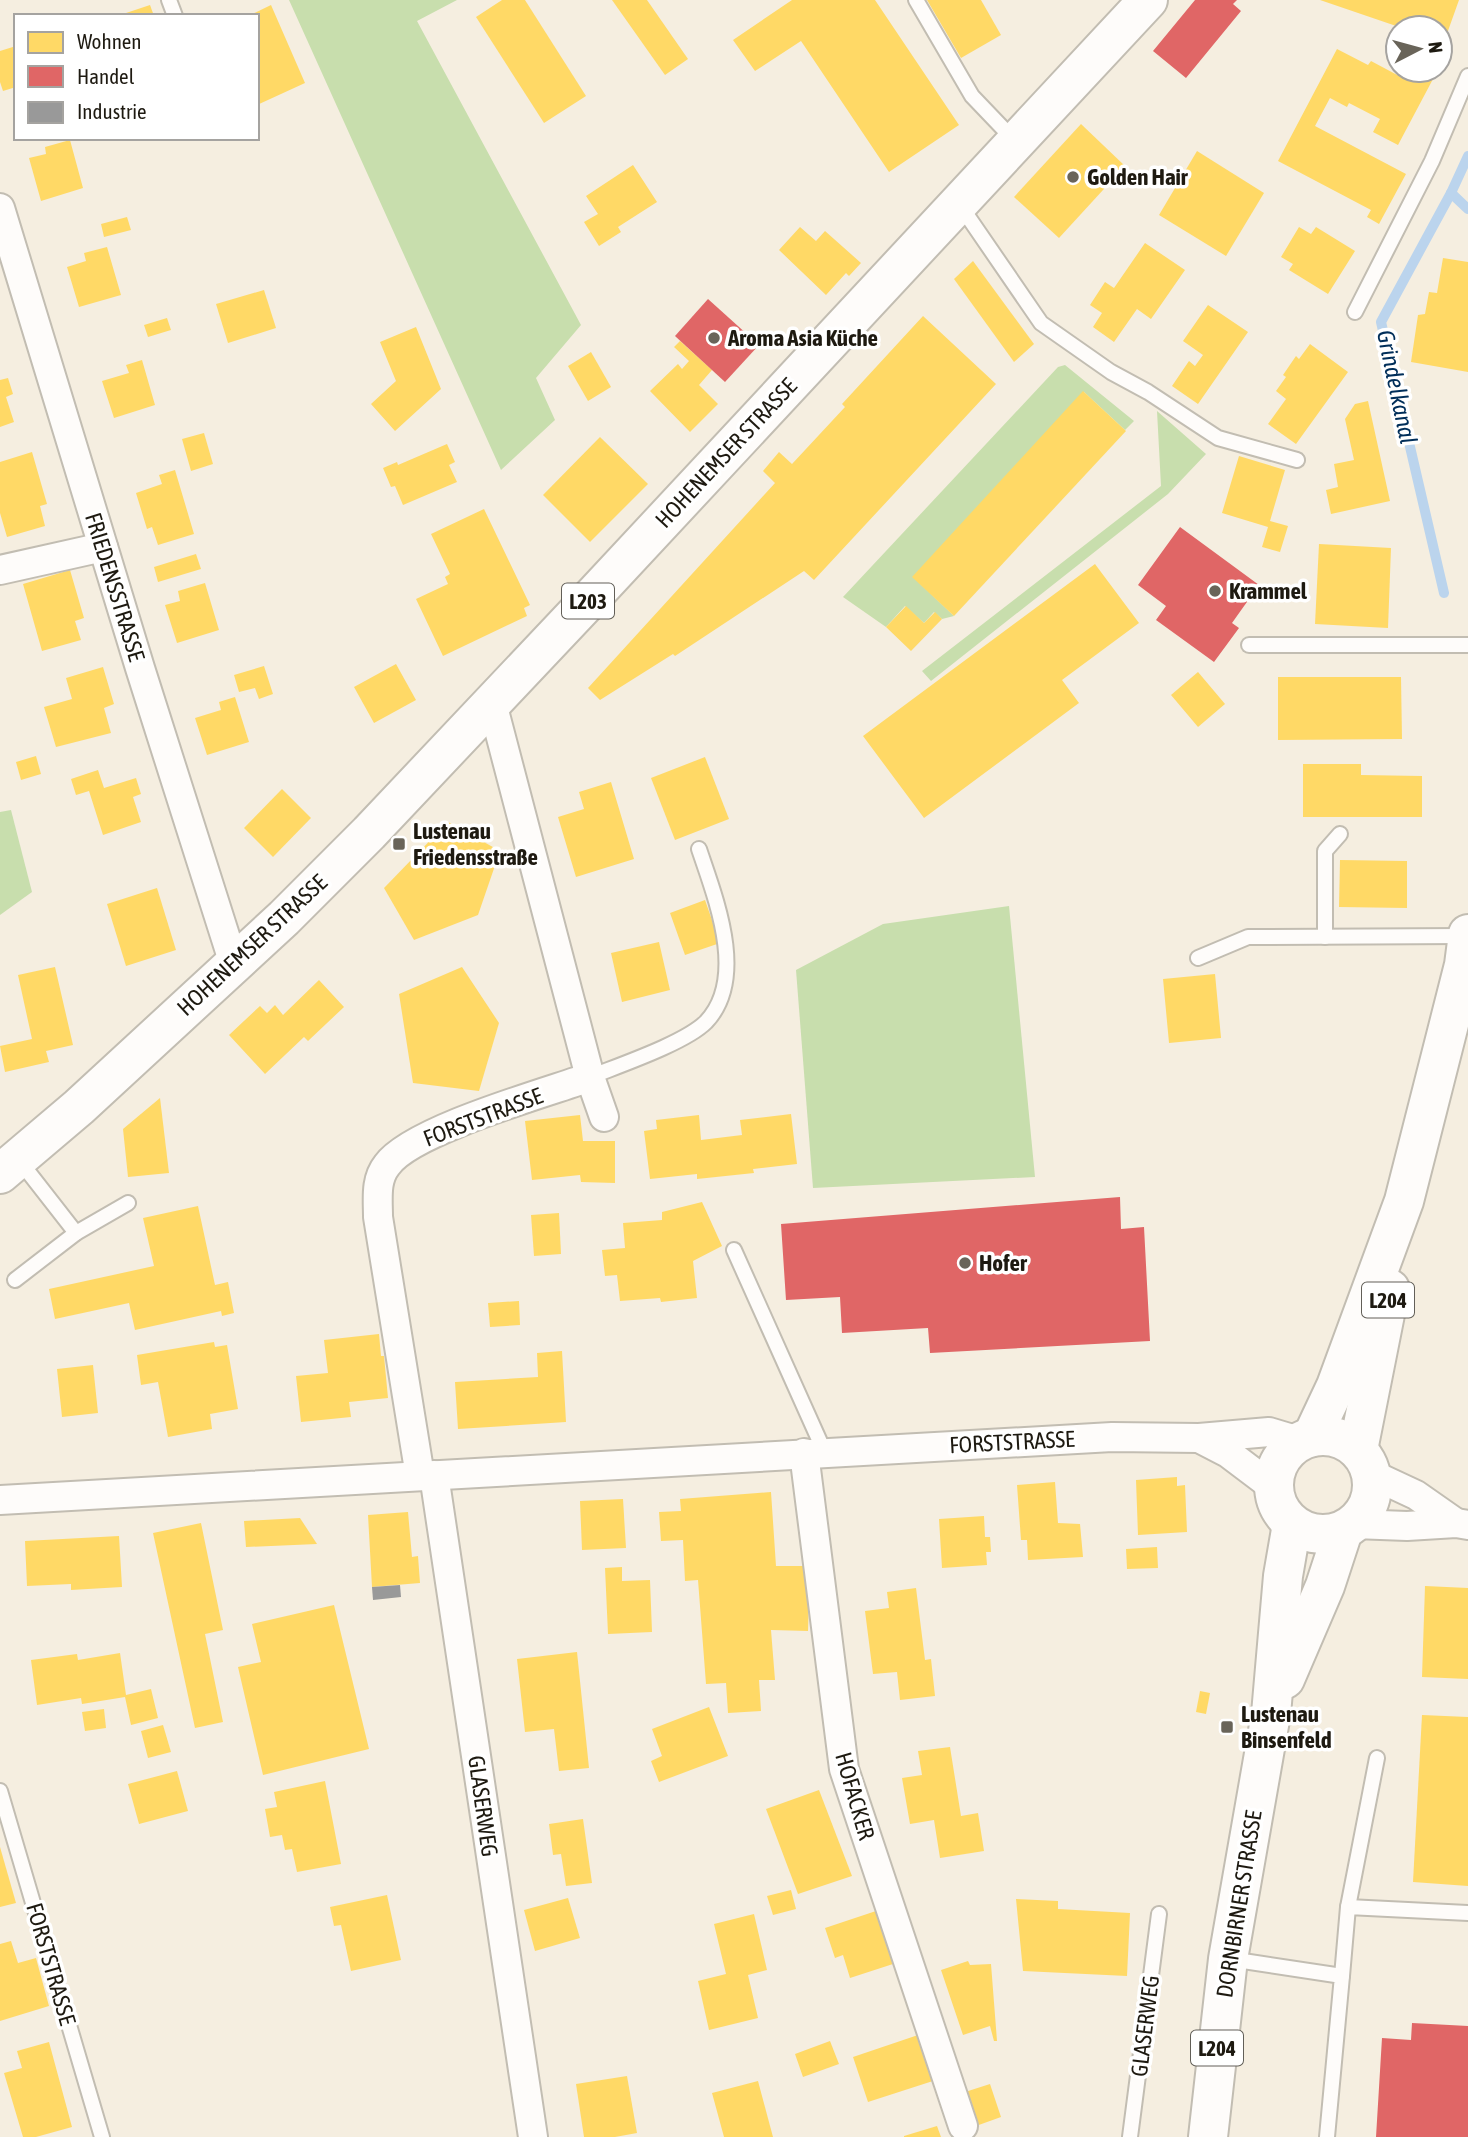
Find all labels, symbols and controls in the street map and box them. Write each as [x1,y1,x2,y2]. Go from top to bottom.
legend [14,14,259,140]
north arrow [1384,14,1454,84]
text: Wohnen [77,29,142,53]
text: N [1424,40,1447,54]
text: Handel [77,64,135,88]
text: Industrie [77,99,147,123]
place label: Golden Hair [1087,164,1189,190]
marker: Golden Hair [1065,169,1081,185]
place label: Aroma Asia Küche [727,325,878,351]
water label: Grindelkanal [1372,327,1422,447]
marker: Aroma Asia Küche [706,330,722,346]
street label: HOHENEMSER STRASSE [650,373,802,533]
street label: FRIEDENSSTRASSE [80,510,150,665]
place label: Krammel [1229,578,1308,604]
marker: Krammel [1207,583,1223,599]
road number: L203 [562,584,614,618]
place label: Lustenau Friedensstraße [413,818,538,870]
marker: Lustenau Friedensstraße [391,836,407,852]
street label: HOHENEMSER STRASSE [172,869,332,1021]
street label: FORSTSTRASSE [420,1082,546,1152]
place label: Hofer [979,1250,1028,1276]
marker: Hofer [957,1255,973,1271]
road number: L204 [1362,1282,1414,1318]
street label: FORSTSTRASSE [949,1426,1076,1458]
place label: Lustenau Binsenfeld [1241,1701,1332,1753]
marker: Lustenau Binsenfeld [1219,1719,1235,1735]
street label: HOFACKER [830,1749,880,1843]
street label: GLASERWEG [463,1754,503,1858]
street label: DORNBIRNER STRASSE [1211,1808,1267,2000]
street label: FORSTSTRASSE [21,1900,81,2028]
street label: GLASERWEG [1126,1974,1164,2078]
road number: L204 [1191,2030,1243,2066]

